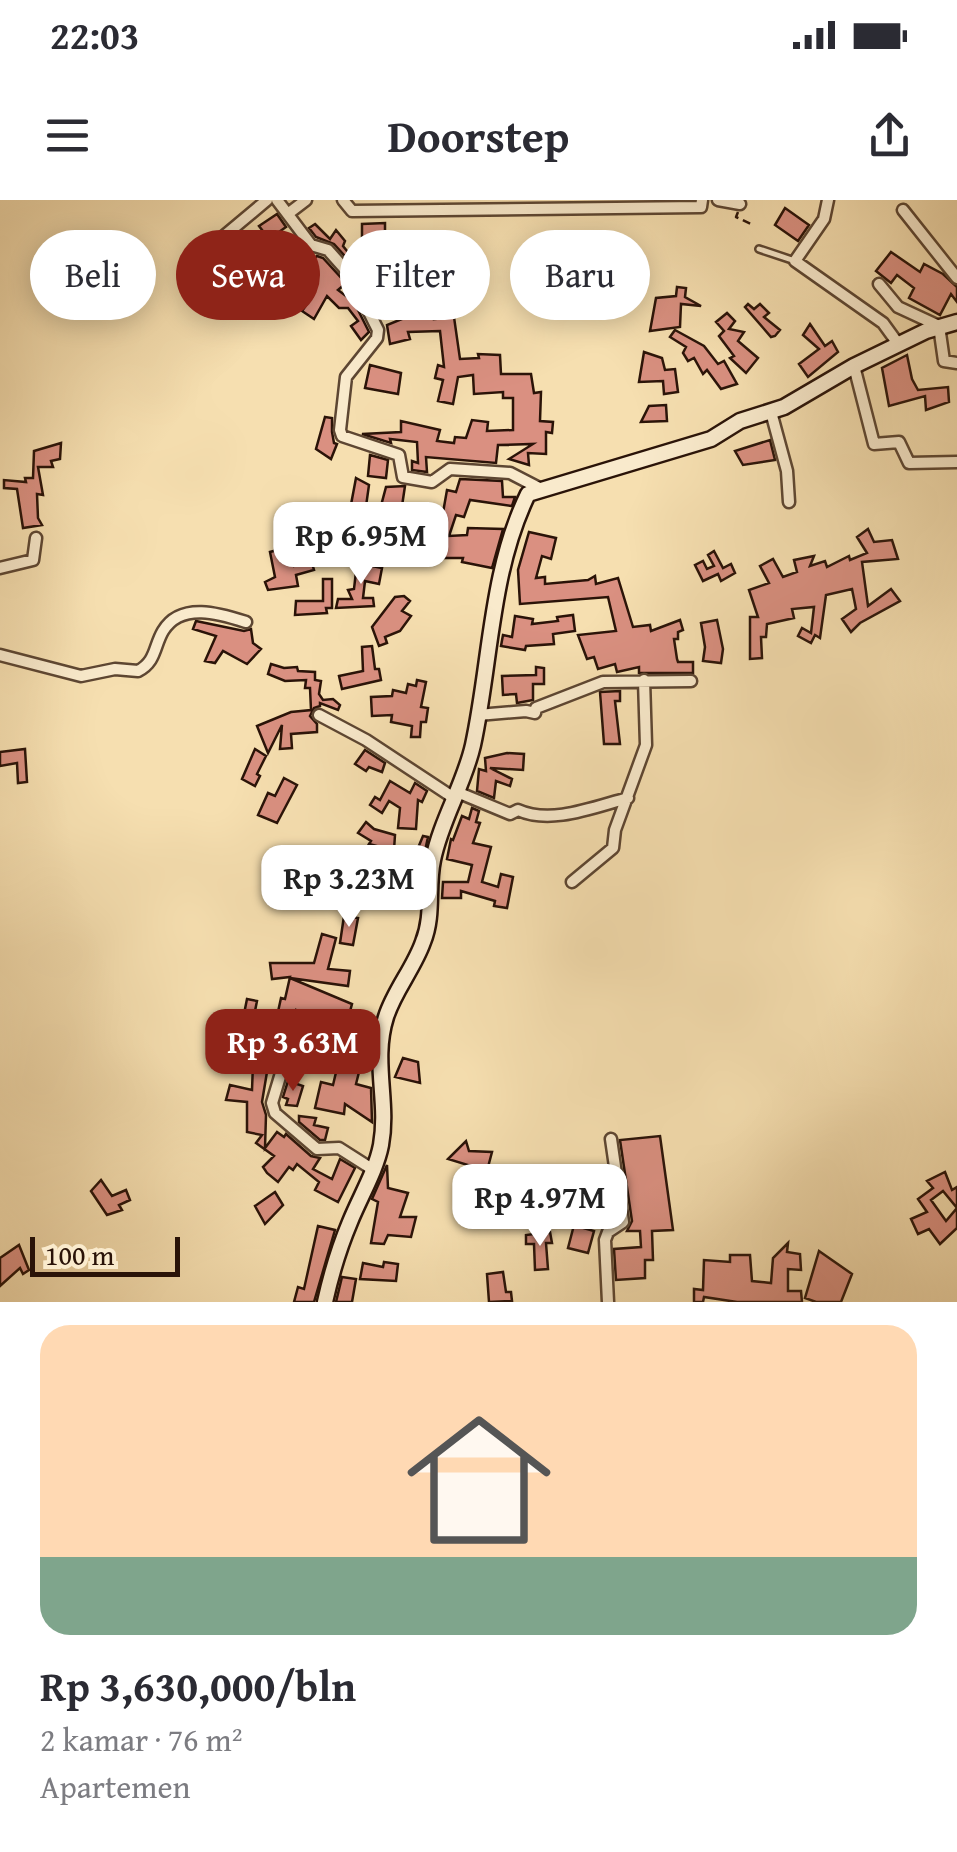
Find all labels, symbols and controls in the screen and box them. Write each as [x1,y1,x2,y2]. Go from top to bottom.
text: 22:03 [50,7,140,63]
text: Doorstep [388,103,569,168]
icon: menu [40,108,95,163]
icon: share [862,108,917,163]
chip: Beli [30,230,156,320]
chip: Sewa [176,230,320,320]
chip: Filter [340,230,490,320]
chip: Baru [510,230,650,320]
pin: Rp 6.95M [258,502,464,587]
text: Rp 6.95M [295,511,427,558]
pin: Rp 3.23M [246,845,452,930]
text: Rp 3.23M [283,854,415,901]
pin: Rp 3.63M [190,1009,396,1094]
text: Rp 3.63M [227,1018,359,1065]
pin: Rp 4.97M [437,1164,643,1249]
text: Rp 4.97M [474,1173,606,1220]
scale bar [30,1232,180,1276]
text: 100 m [45,1234,114,1275]
icon: home [389,1390,569,1570]
text: Rp 3,630,000/bln [40,1655,356,1716]
text: 2 kamar · 76 m² [40,1716,242,1763]
text: Apartemen [40,1763,190,1810]

